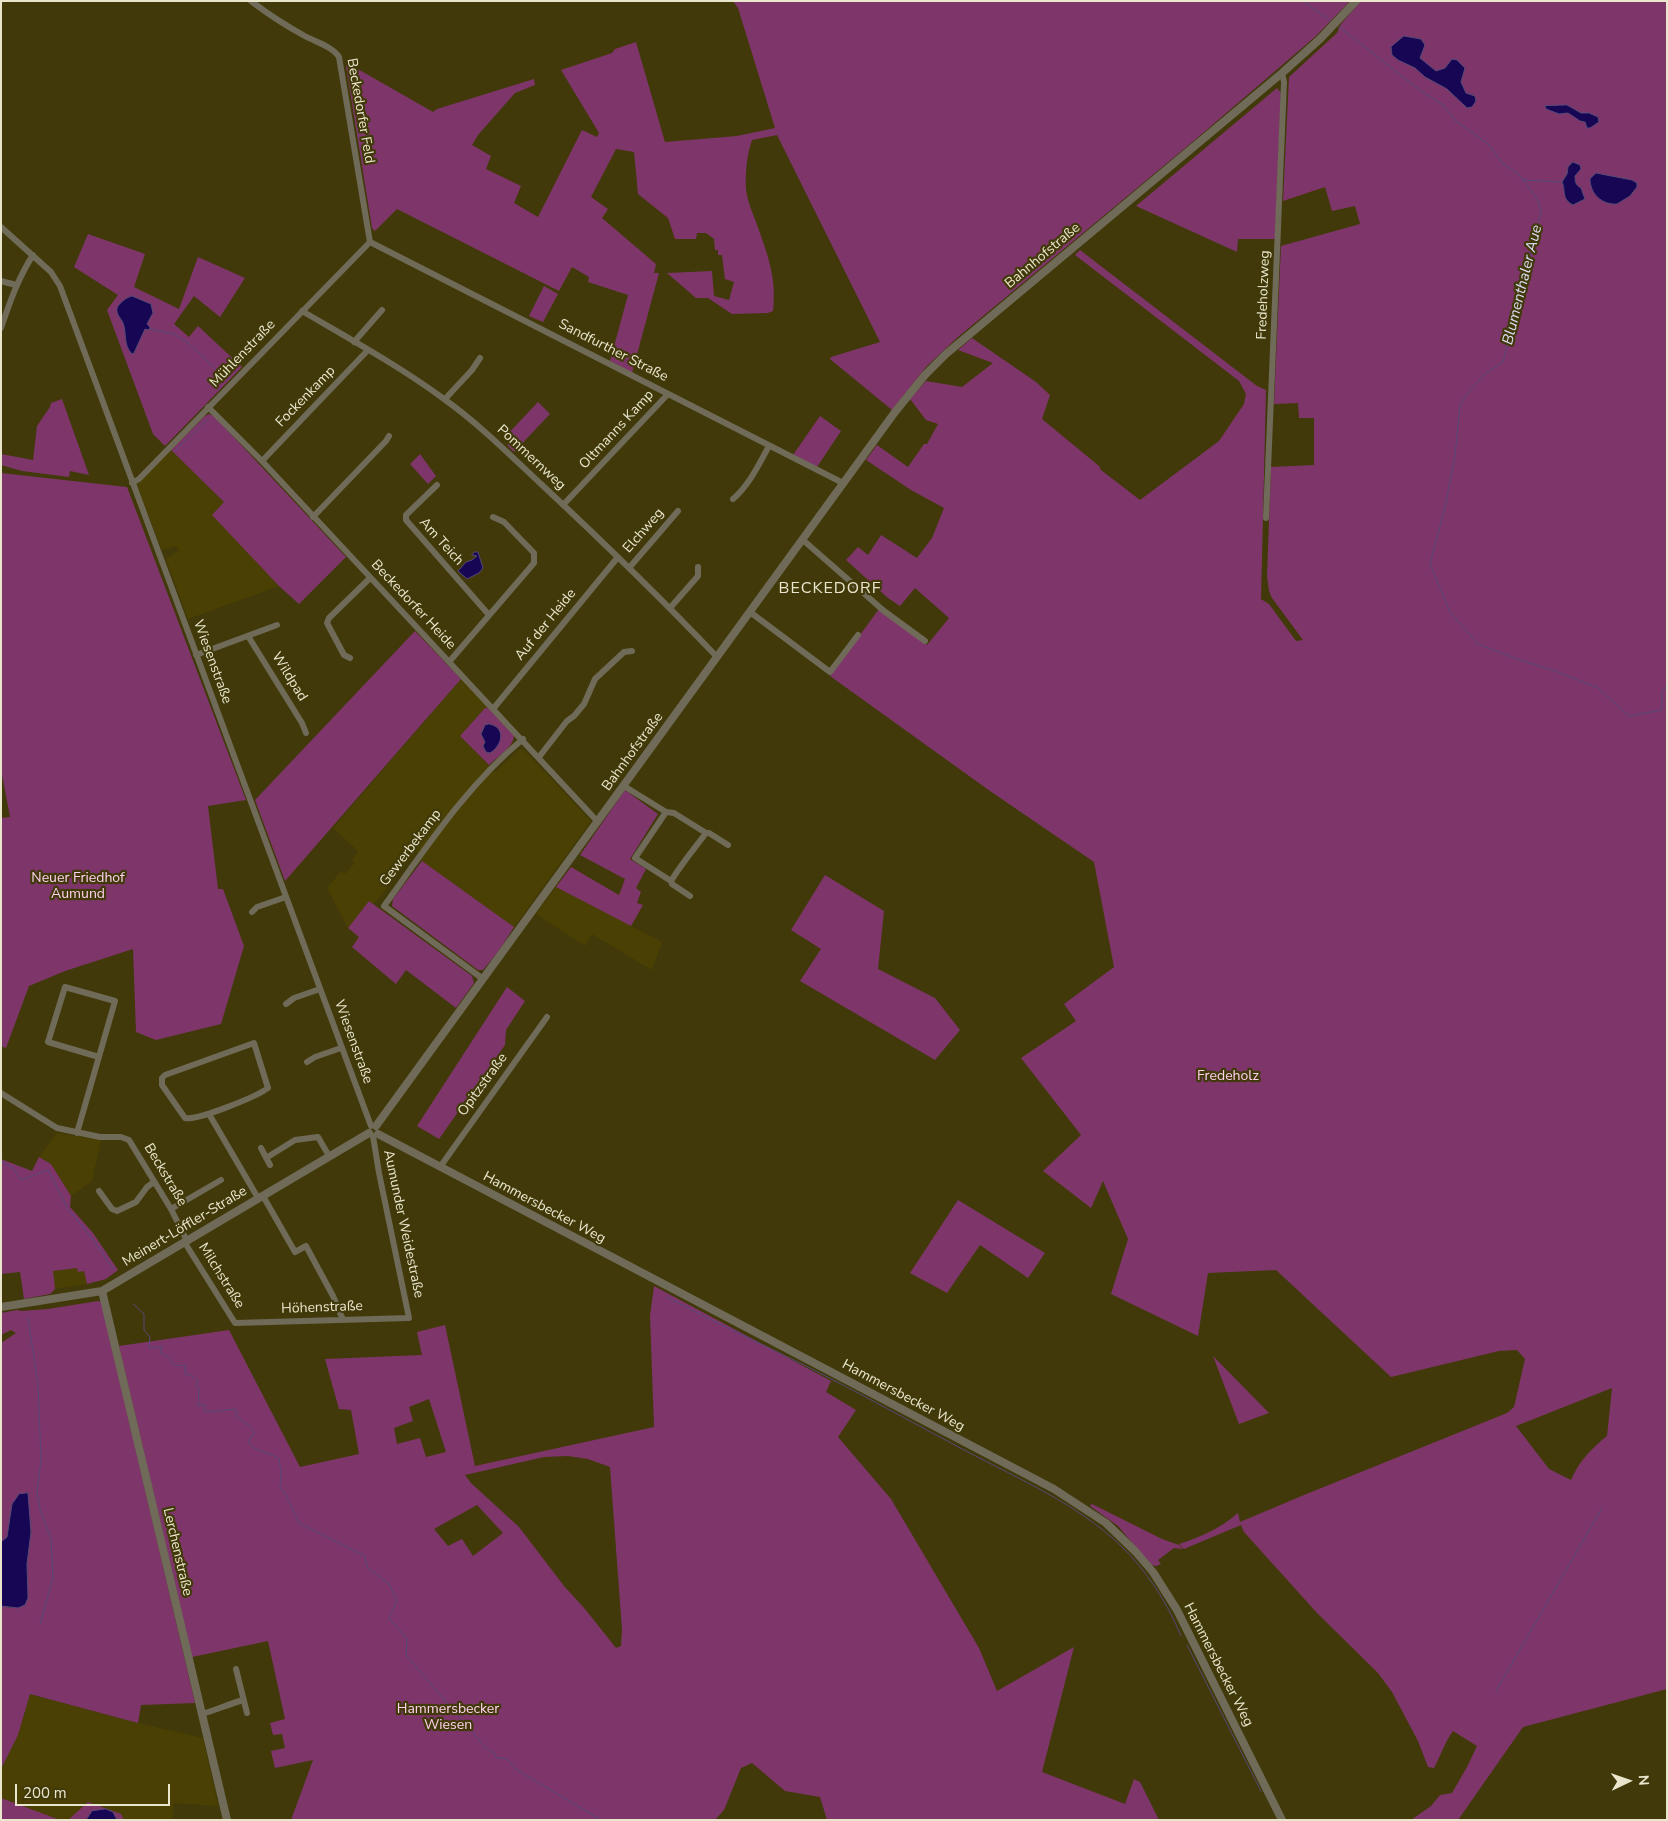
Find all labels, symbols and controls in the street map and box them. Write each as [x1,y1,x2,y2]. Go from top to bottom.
street label: Beckedorfer Feld [342,57,378,165]
street label: Bahnhofstraße [1002,220,1084,292]
water label: Blumenthaler Aue [1499,223,1547,347]
street label: Fredeholzweg [1254,250,1274,340]
street label: Sandfurther Straße [555,316,671,386]
street label: Mühlenstraße [207,317,279,391]
street label: Fockenkamp [273,363,339,431]
street label: Oltmanns Kamp [576,387,658,473]
street label: Pommernweg [493,422,569,494]
street label: Elchweg [620,505,668,557]
street label: Am Teich [415,515,467,569]
street label: Beckedorfer Heide [367,557,459,653]
district label: BECKEDORF [777,579,883,599]
street label: Auf der Heide [512,586,580,664]
street label: Wiesenstraße [189,618,235,706]
street label: Wildpad [267,649,311,705]
street label: Bahnhofstraße [599,709,667,795]
street label: Gewerbekamp [377,806,445,890]
park label: Neuer Friedhof Aumund [31,871,125,904]
street label: Wiesenstraße [330,998,376,1086]
street label: Opitzstraße [455,1050,511,1120]
park label: Fredeholz [1197,1069,1259,1085]
street label: Beckstraße [140,1141,190,1209]
street label: Aumunder Weidestraße [379,1148,427,1300]
street label: Hammersbecker Weg [480,1169,608,1247]
street label: Meinert-Löffler-Straße [120,1183,250,1271]
street label: Milchstraße [194,1240,248,1312]
street label: Höhenstraße [281,1298,363,1318]
street label: Hammersbecker Weg [839,1357,967,1435]
street label: Lerchenstraße [159,1506,195,1598]
street label: Hammersbecker Weg [1180,1600,1256,1730]
park label: Hammersbecker Wiesen [397,1702,499,1734]
north arrow [1603,1756,1653,1806]
scale bar [18,1774,172,1806]
text: N [1634,1774,1653,1786]
text: 200 m [23,1783,67,1803]

